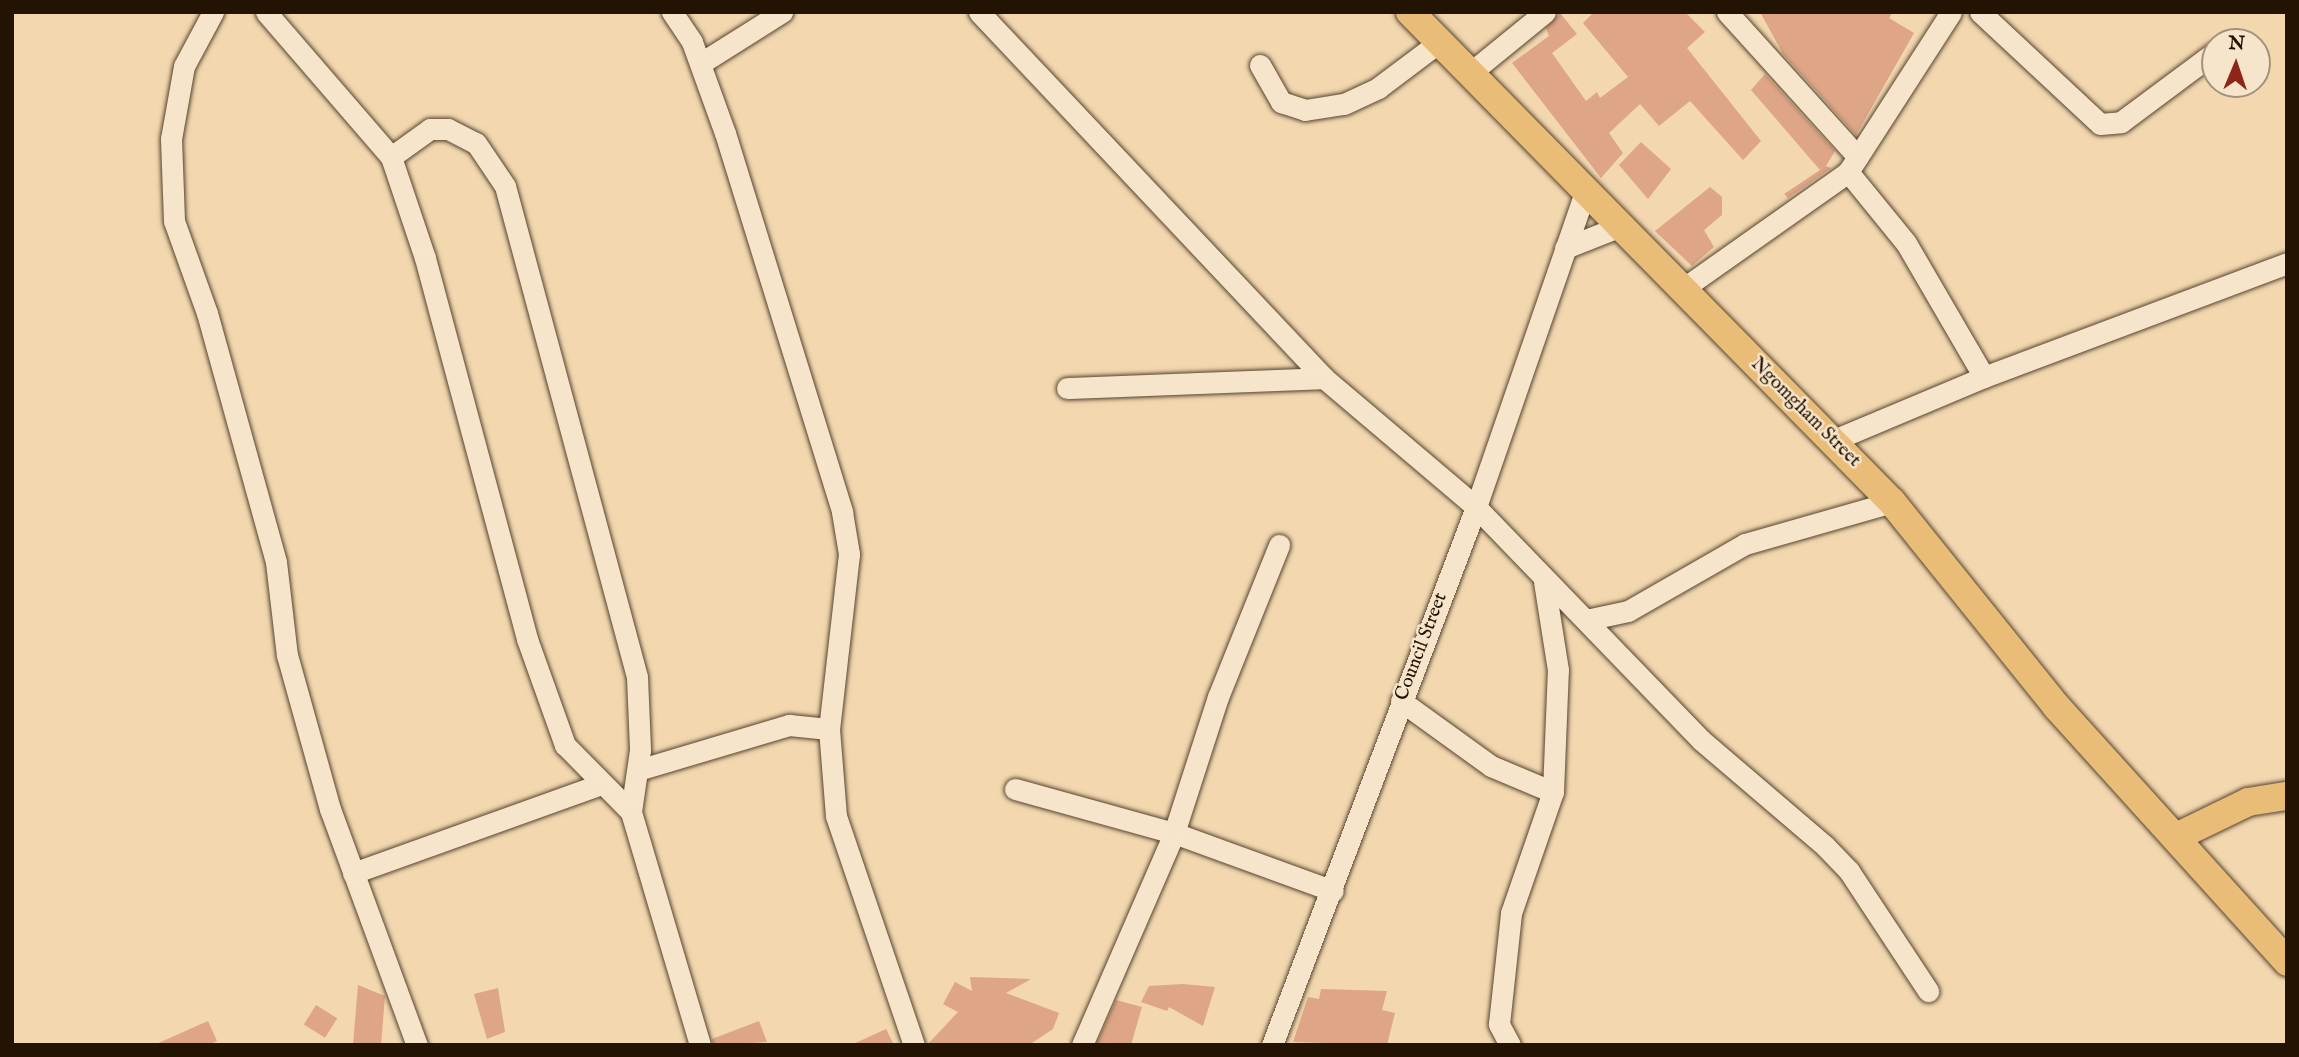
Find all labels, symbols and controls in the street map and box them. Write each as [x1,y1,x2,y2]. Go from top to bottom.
north arrow [2201,28,2271,98]
text: N [2228,32,2245,56]
street label: Ngomgham Street [1745,353,1865,473]
street label: Council Street [1391,590,1453,704]

